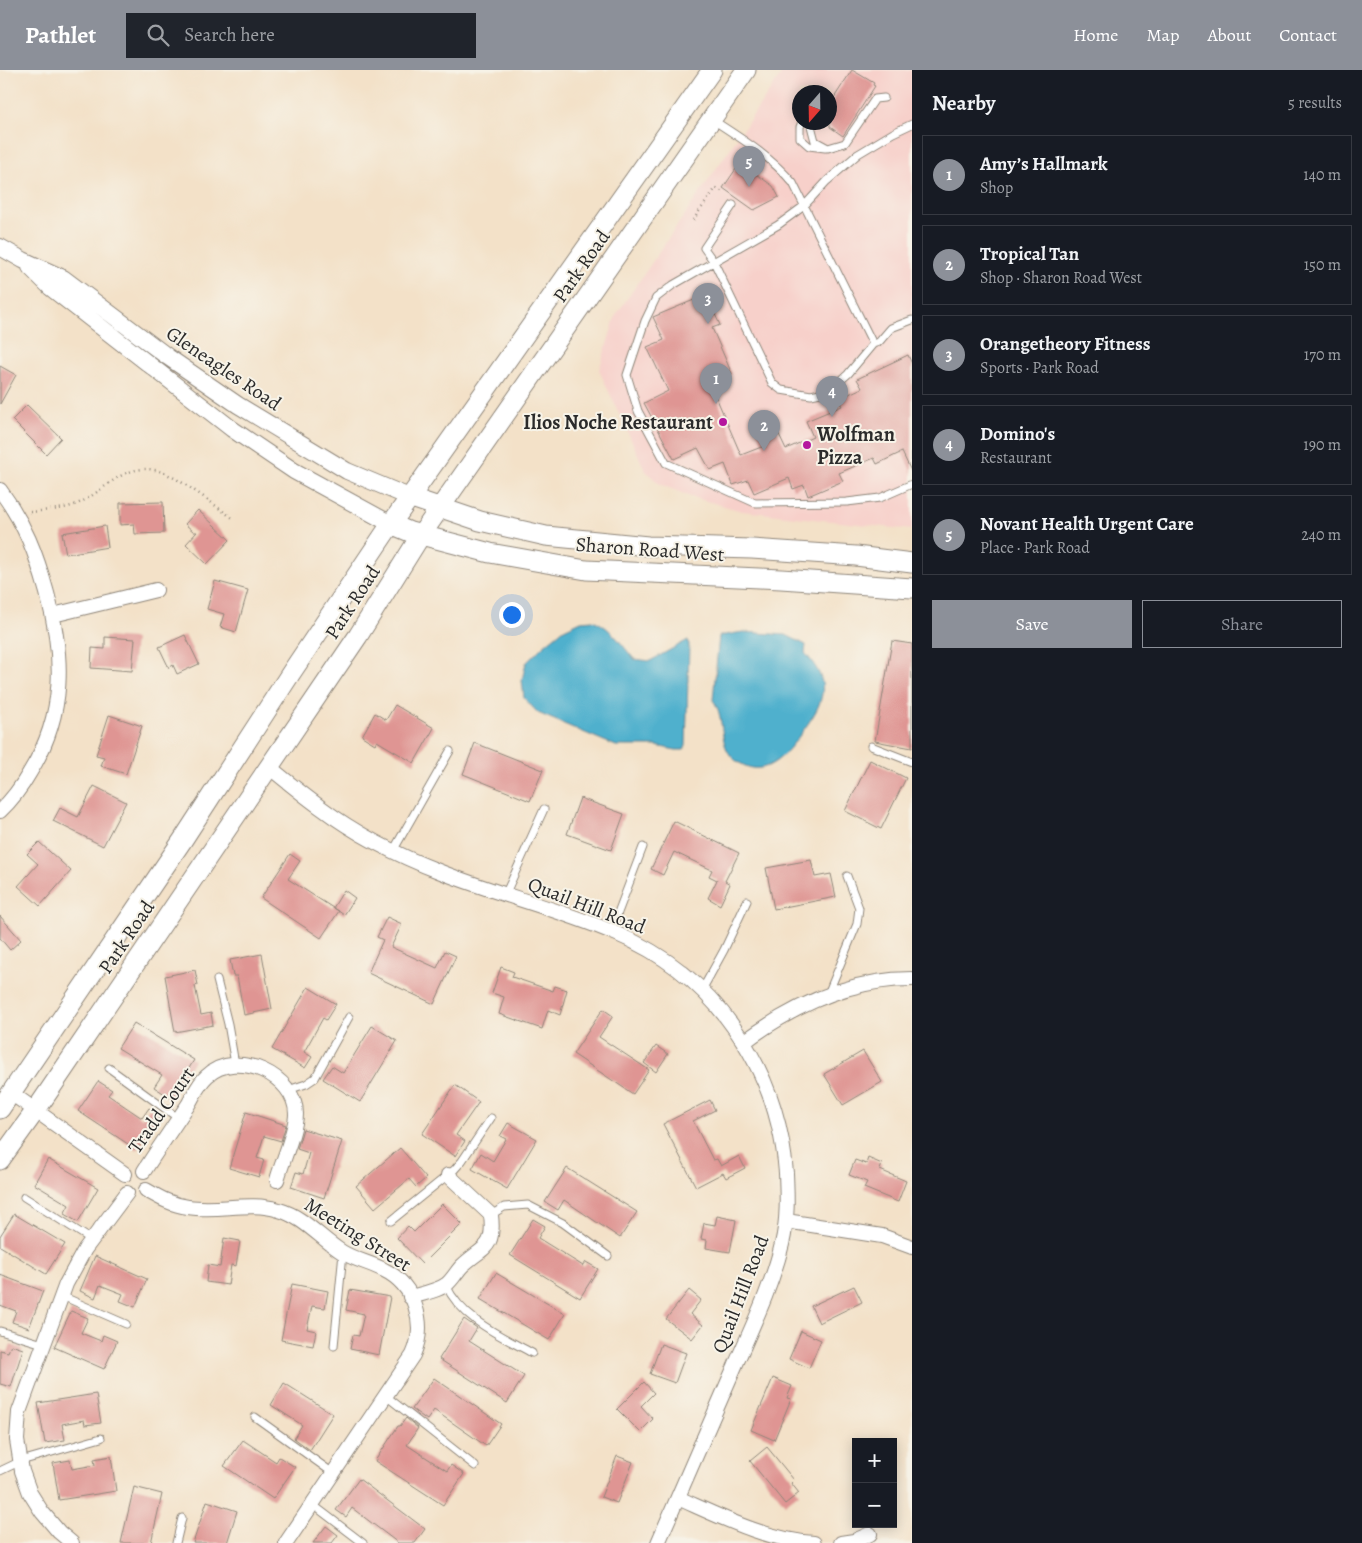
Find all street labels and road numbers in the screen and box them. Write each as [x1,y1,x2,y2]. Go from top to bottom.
street label: Park Road [547,224,616,308]
street label: Gleneagles Road [161,320,287,417]
street label: Sharon Road West [575,531,726,568]
street label: Park Road [318,560,387,644]
street label: Quail Hill Road [524,871,650,940]
street label: Park Road [92,895,161,979]
street label: Tradd Court [122,1061,201,1159]
street label: Meeting Street [299,1191,416,1278]
street label: Quail Hill Road [706,1231,775,1357]

